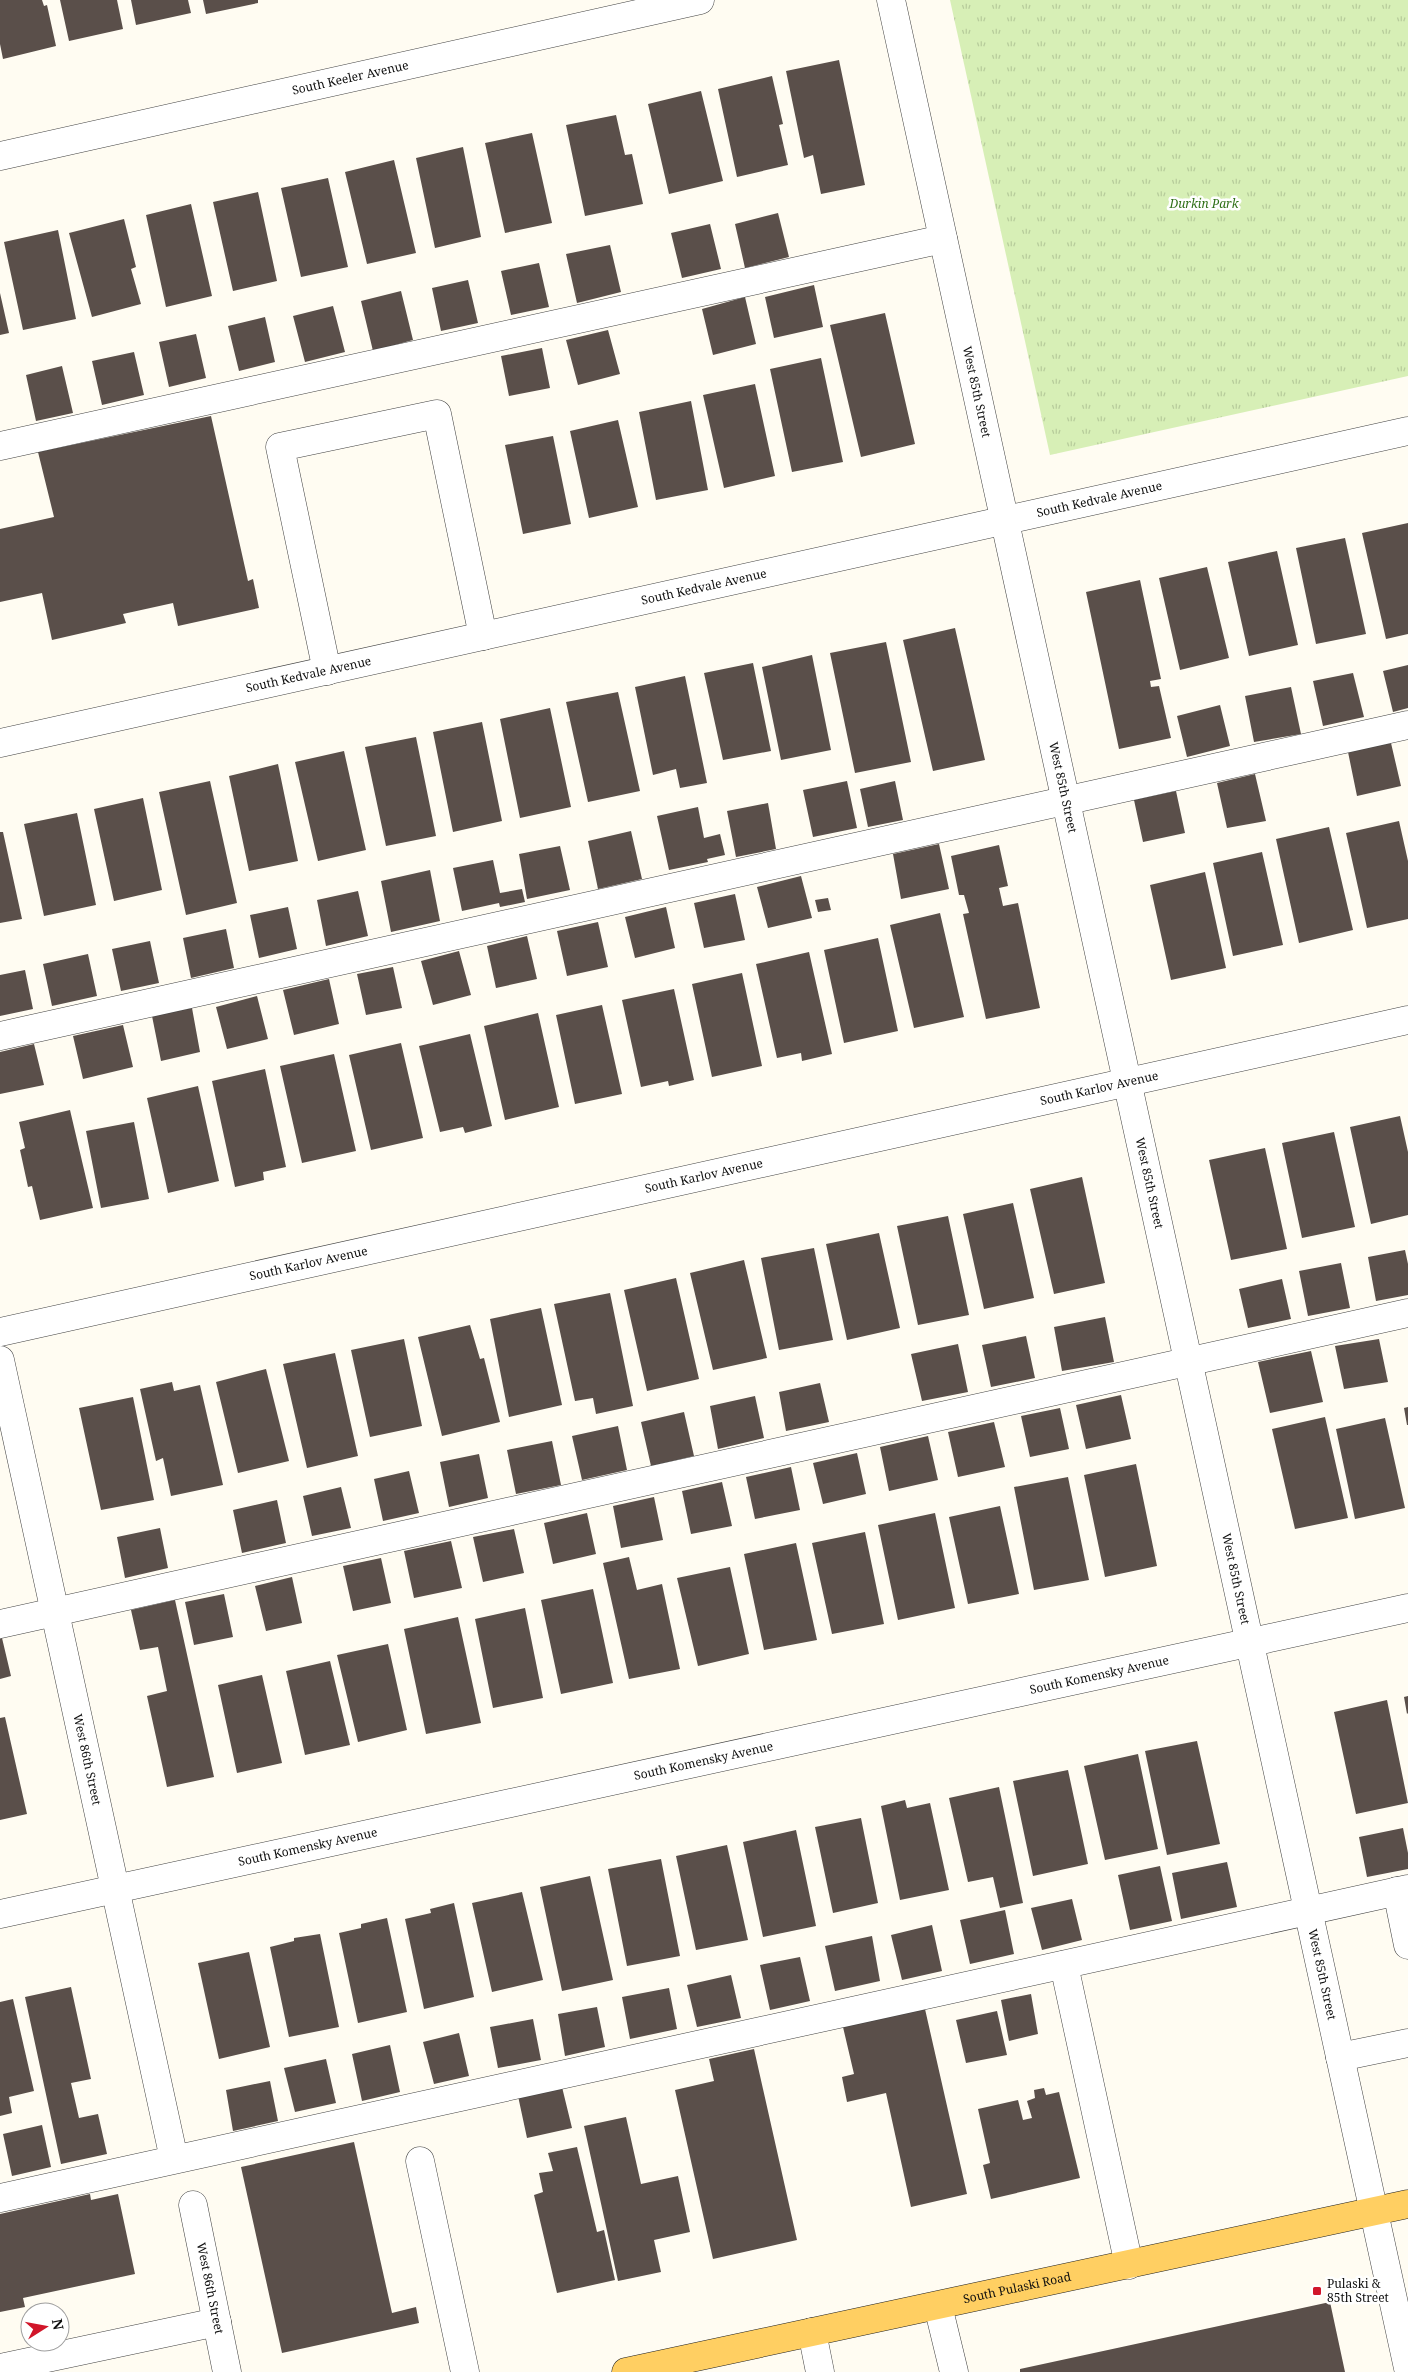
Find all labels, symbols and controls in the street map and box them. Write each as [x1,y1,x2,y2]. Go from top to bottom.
street label: South Keeler Avenue [290,56,410,99]
park label: Durkin Park [1168,195,1240,212]
street label: West 85th Street [959,344,995,439]
street label: South Kedvale Avenue [1035,477,1164,521]
street label: South Kedvale Avenue [640,564,768,609]
street label: South Kedvale Avenue [244,652,373,696]
street label: West 85th Street [1045,740,1082,835]
street label: South Karlov Avenue [1039,1067,1160,1109]
street label: West 85th Street [1132,1136,1168,1230]
street label: South Karlov Avenue [643,1154,765,1197]
street label: South Karlov Avenue [248,1242,369,1284]
street label: West 85th Street [1218,1531,1254,1626]
street label: South Komensky Avenue [1028,1651,1170,1698]
street label: West 86th Street [69,1712,106,1807]
street label: South Komensky Avenue [632,1737,775,1784]
street label: South Komensky Avenue [237,1823,379,1870]
street label: West 85th Street [1304,1927,1341,2022]
street label: West 86th Street [193,2241,228,2335]
street label: South Pulaski Road [961,2268,1073,2307]
place label: Pulaski & 85th Street [1327,2275,1389,2306]
marker: Pulaski & 85th Street [1311,2285,1323,2297]
north arrow [20,2302,70,2352]
text: N [48,2317,69,2332]

